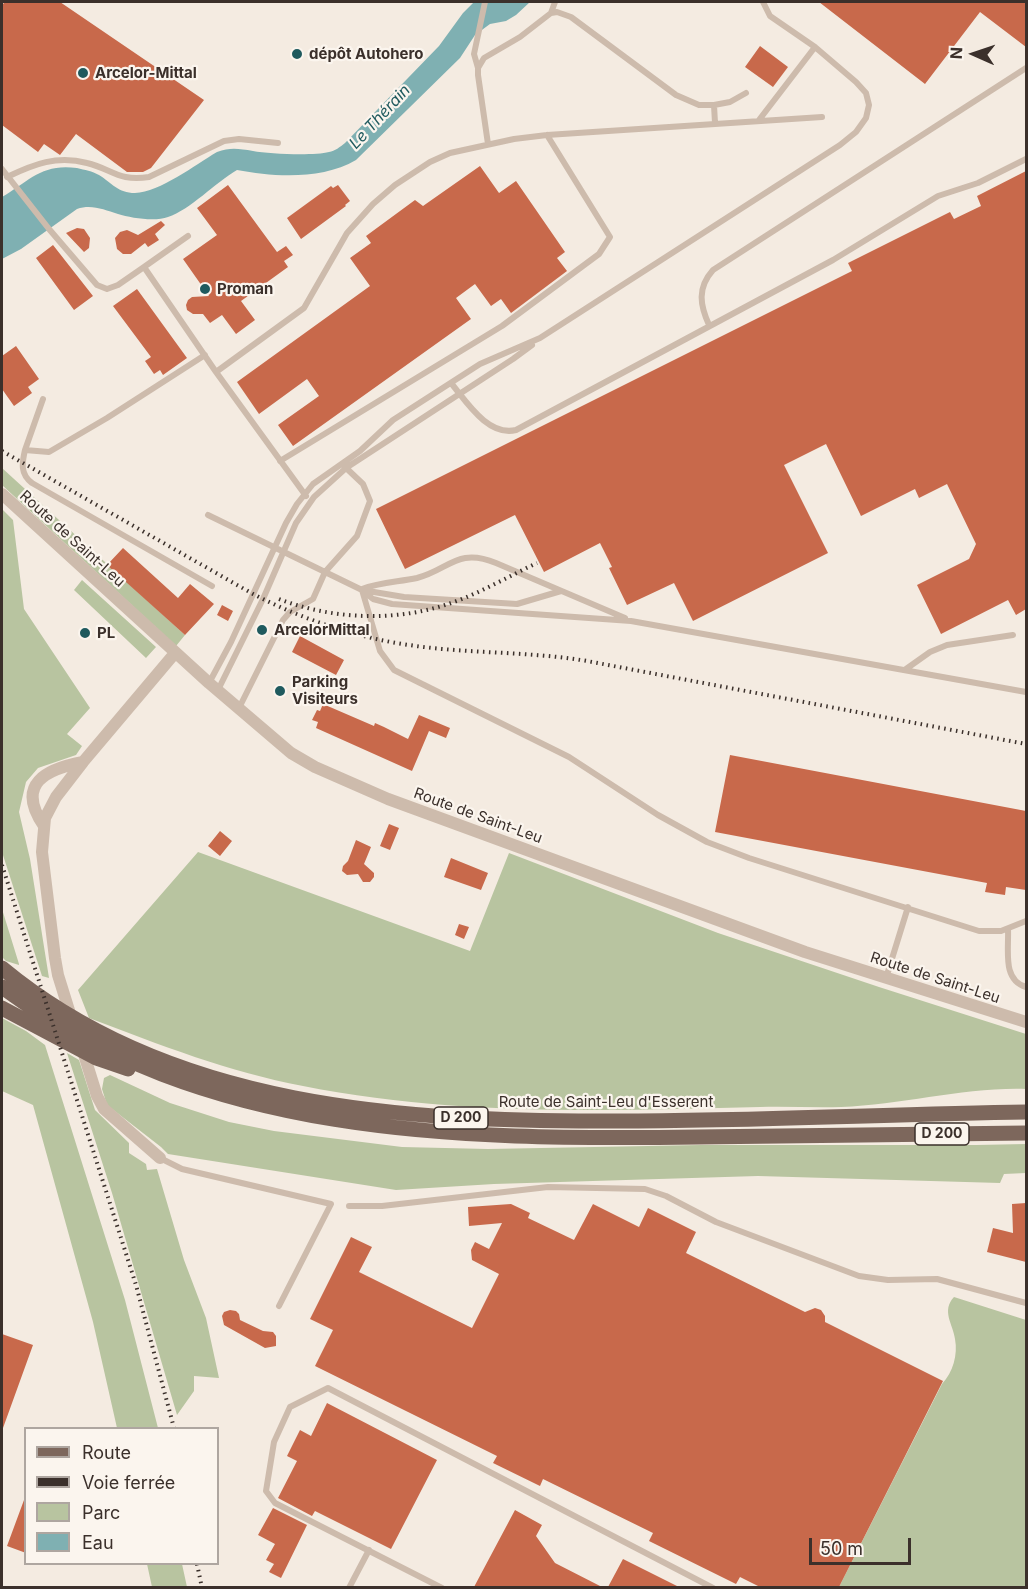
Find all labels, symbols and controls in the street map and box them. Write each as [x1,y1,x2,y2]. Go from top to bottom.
north arrow [944,24,1004,84]
place label: dépôt Autohero [309,45,423,63]
text: N [946,46,966,60]
marker: dépôt Autohero [290,47,304,61]
place label: Arcelor-Mittal [95,64,197,82]
marker: Arcelor-Mittal [76,66,90,80]
water label: Le Thérain [345,81,415,153]
place label: Proman [217,280,273,298]
marker: Proman [198,282,212,296]
street label: Route de Saint-Leu [16,487,128,591]
place label: ArcelorMittal [274,621,370,639]
marker: ArcelorMittal [255,623,269,637]
place label: PL [97,624,115,642]
marker: PL [78,626,92,640]
place label: Parking Visiteurs [292,673,358,708]
marker: Parking Visiteurs [273,684,287,698]
street label: Route de Saint-Leu [411,784,545,848]
street label: Route de Saint-Leu [868,949,1002,1007]
street label: Route de Saint-Leu d'Esserent [499,1093,713,1111]
road number: D 200 [434,1107,488,1129]
road number: D 200 [915,1123,969,1145]
legend [24,1427,219,1565]
text: Route [82,1442,131,1463]
text: Voie ferrée [82,1472,175,1493]
text: Parc [82,1502,120,1523]
scale bar [812,1526,914,1564]
text: Eau [82,1532,114,1553]
text: 50 m [820,1538,863,1559]

